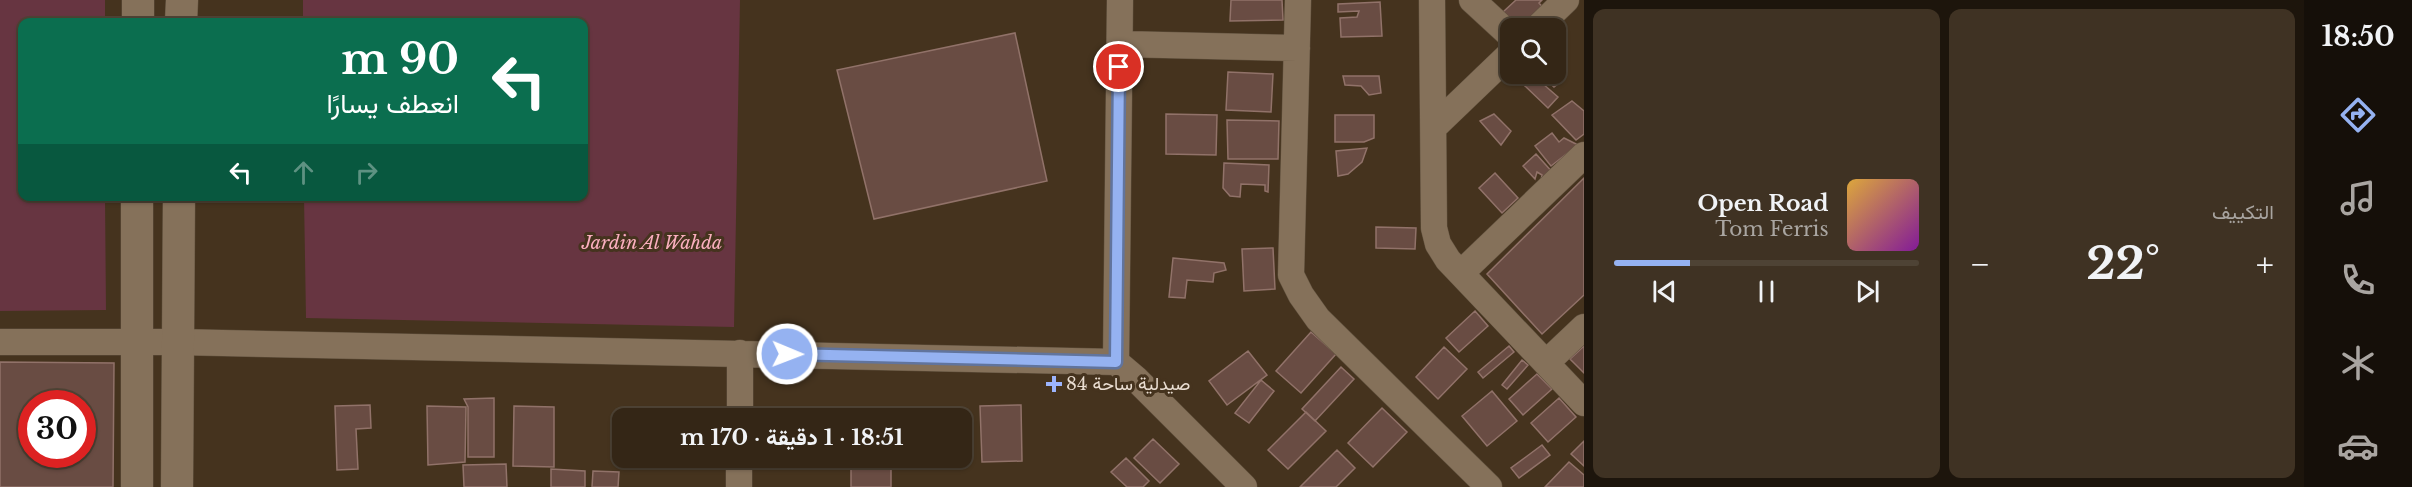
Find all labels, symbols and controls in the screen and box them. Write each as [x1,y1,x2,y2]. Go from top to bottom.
map controls [1500,18,1566,84]
button: search [1500,18,1566,84]
text: 18:50 [2321,20,2395,53]
text: 90 m [341,33,459,85]
pin [1093,41,1144,92]
icon: left [480,42,558,120]
icon: arrive [1102,50,1135,83]
text: انعطف يسارًا [327,87,459,120]
icon: directions [2337,94,2379,136]
icon: left [224,156,257,189]
icon: ahead [287,156,320,189]
icon: right [350,156,383,189]
icon: music [2337,177,2379,219]
text: Open Road [1698,190,1829,217]
text: التكييف [2212,200,2274,224]
text: Tom Ferris [1715,217,1829,241]
park label: Jardin Al Wahda [581,232,722,254]
text: 22° [2086,235,2160,291]
text: − [1970,244,1990,285]
text: + [2256,244,2274,285]
icon: phone [2337,259,2379,301]
icon: previous [1648,275,1681,308]
icon: pause [1750,275,1783,308]
icon: next [1851,275,1884,308]
position arrow [755,322,819,386]
icon: climate [2337,342,2379,384]
place label: صيدلية ساحة 84 [1066,373,1190,395]
marker: صيدلية ساحة 84 [1047,377,1061,391]
speed limit sign: 30 [18,390,96,468]
text: 18:51 · 1 دقيقة · 170 m [680,424,904,451]
icon: car [2337,425,2379,467]

